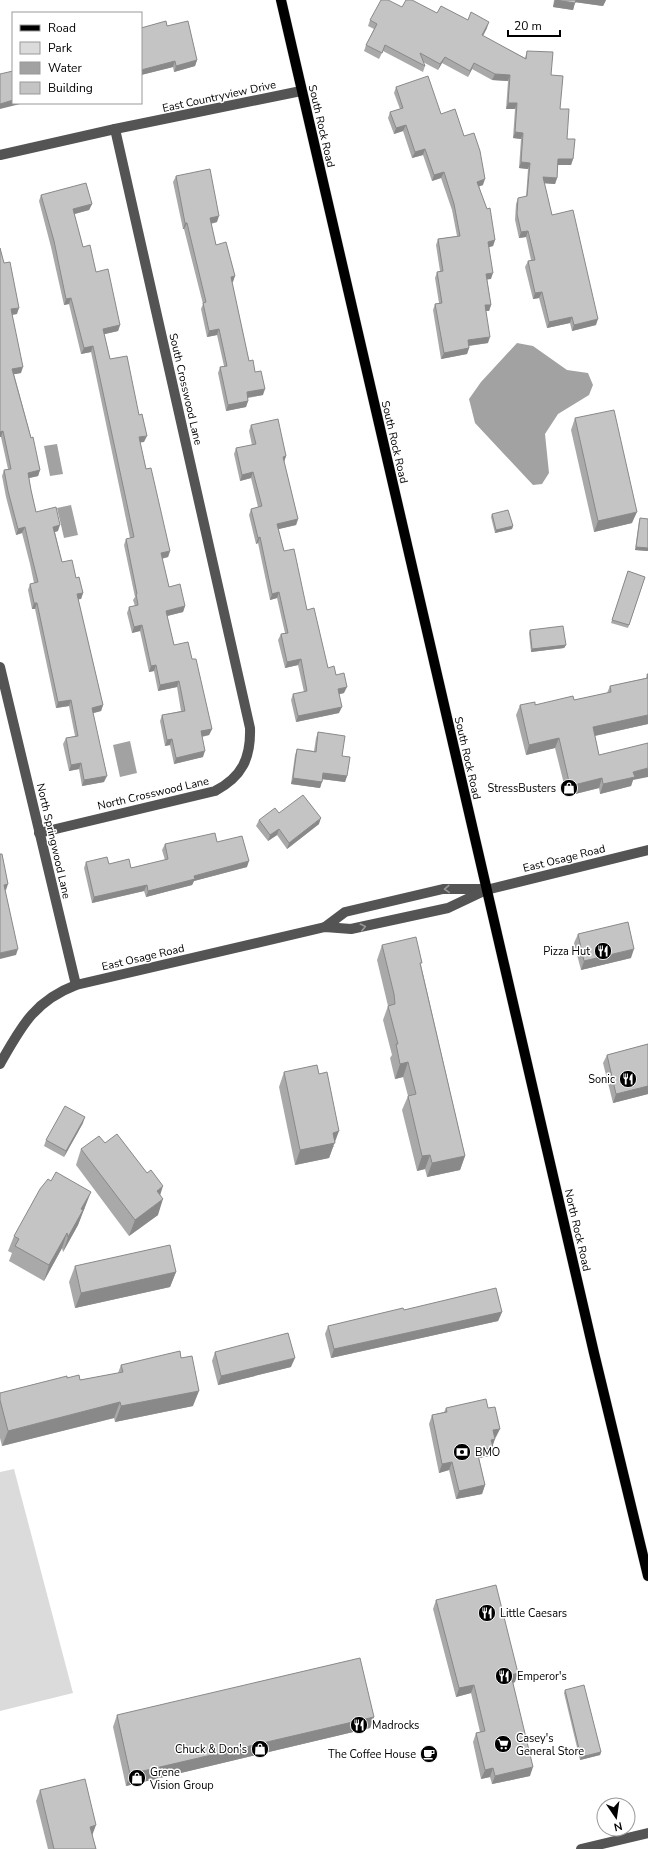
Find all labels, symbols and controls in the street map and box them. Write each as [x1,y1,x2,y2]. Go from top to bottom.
legend [12,12,142,104]
scale bar [508,12,560,38]
text: 20 m [514,18,542,34]
text: Road [48,20,76,36]
text: Park [48,40,73,56]
text: Water [48,60,82,76]
street label: East Countryview Drive [161,77,277,116]
text: Building [48,80,93,96]
street label: South Rock Road [305,83,338,169]
street label: South Crosswood Lane [165,332,206,447]
street label: South Rock Road [378,399,411,485]
street label: South Rock Road [451,715,484,801]
street label: North Crosswood Lane [96,773,210,814]
shop icon: StressBusters [559,778,579,798]
place label: StressBusters [487,781,556,796]
street label: North Springwood Lane [33,782,74,901]
street label: East Osage Road [521,841,607,876]
one-way arrow [444,885,450,894]
one-way arrow [360,923,367,931]
street label: East Osage Road [100,941,186,974]
restaurant icon: Pizza Hut [593,941,613,961]
place label: Pizza Hut [543,944,590,959]
restaurant icon: Sonic [618,1069,638,1089]
place label: Sonic [588,1072,615,1087]
street label: North Rock Road [561,1188,594,1273]
bank icon: BMO [452,1442,472,1462]
place label: BMO [475,1445,500,1460]
restaurant icon: Little Caesars [477,1603,497,1623]
place label: Little Caesars [500,1606,567,1621]
restaurant icon: Emperor's [494,1666,514,1686]
place label: Emperor's [517,1669,567,1684]
restaurant icon: Madrocks [349,1715,369,1735]
place label: Madrocks [372,1718,419,1733]
place label: Casey's General Store [516,1731,584,1759]
supermarket icon: Casey's General Store [493,1734,513,1754]
shop icon: Chuck & Don's [250,1739,270,1759]
place label: Chuck & Don's [175,1742,247,1757]
cafe icon: The Coffee House [419,1744,439,1764]
place label: The Coffee House [328,1747,416,1762]
place label: Grene Vision Group [149,1765,214,1793]
shop icon: Grene Vision Group [127,1768,147,1788]
north arrow [596,1797,636,1837]
text: N [612,1818,624,1834]

